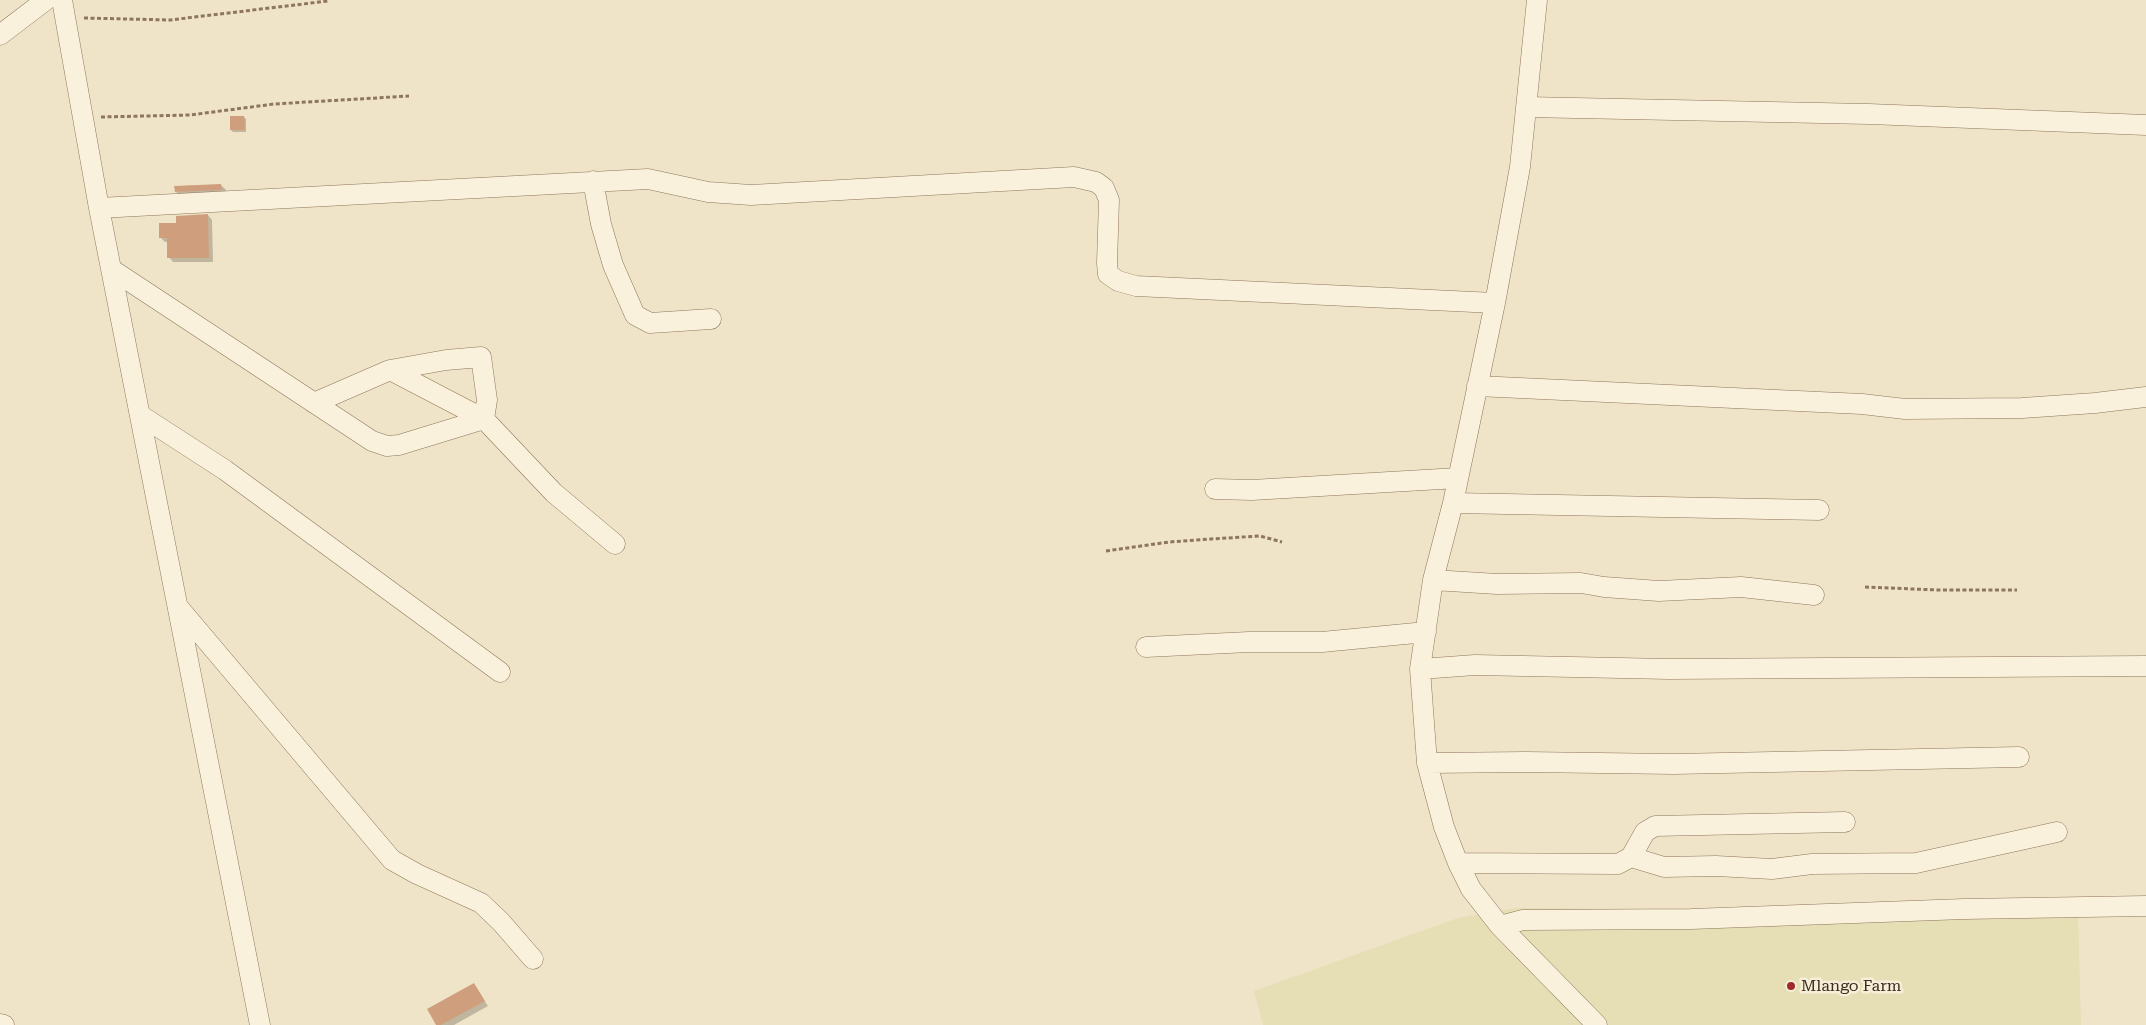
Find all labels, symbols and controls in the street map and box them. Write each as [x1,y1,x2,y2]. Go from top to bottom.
place label: Mlango Farm [1801,976,1901,996]
marker: Mlango Farm [1785,980,1797,992]

